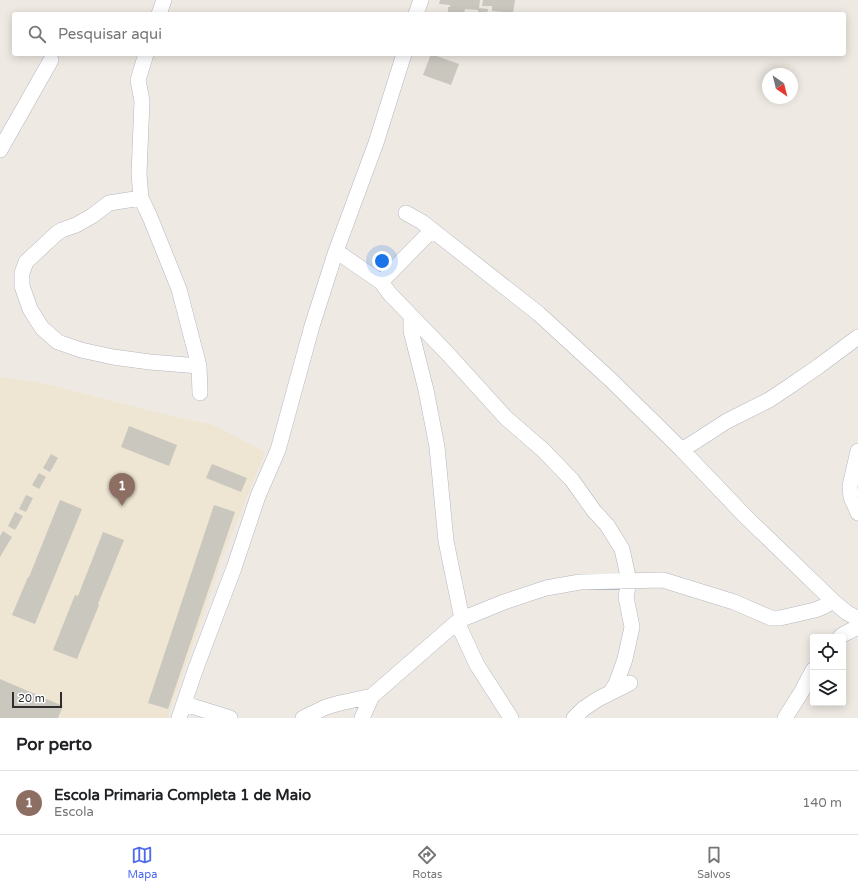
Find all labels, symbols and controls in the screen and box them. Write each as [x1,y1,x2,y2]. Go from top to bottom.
search box [12,12,846,56]
icon: search [26,23,48,45]
text: Pesquisar aqui [58,25,162,43]
north arrow [762,68,798,104]
your location [372,251,392,271]
pin: 1 [109,473,135,506]
map controls [810,634,846,706]
button: locate [810,634,846,670]
button: layers [810,670,846,706]
scale bar [12,690,62,709]
text: 20 m [18,692,45,705]
text: Por perto [16,734,92,755]
text: Escola Primaria Completa 1 de Maio [54,786,311,804]
text: 1 [25,795,33,811]
text: 140 m [802,795,842,811]
text: Escola [54,804,94,820]
tab: Mapa [127,844,157,881]
tab: Rotas [412,844,442,881]
tab: Salvos [697,844,731,881]

